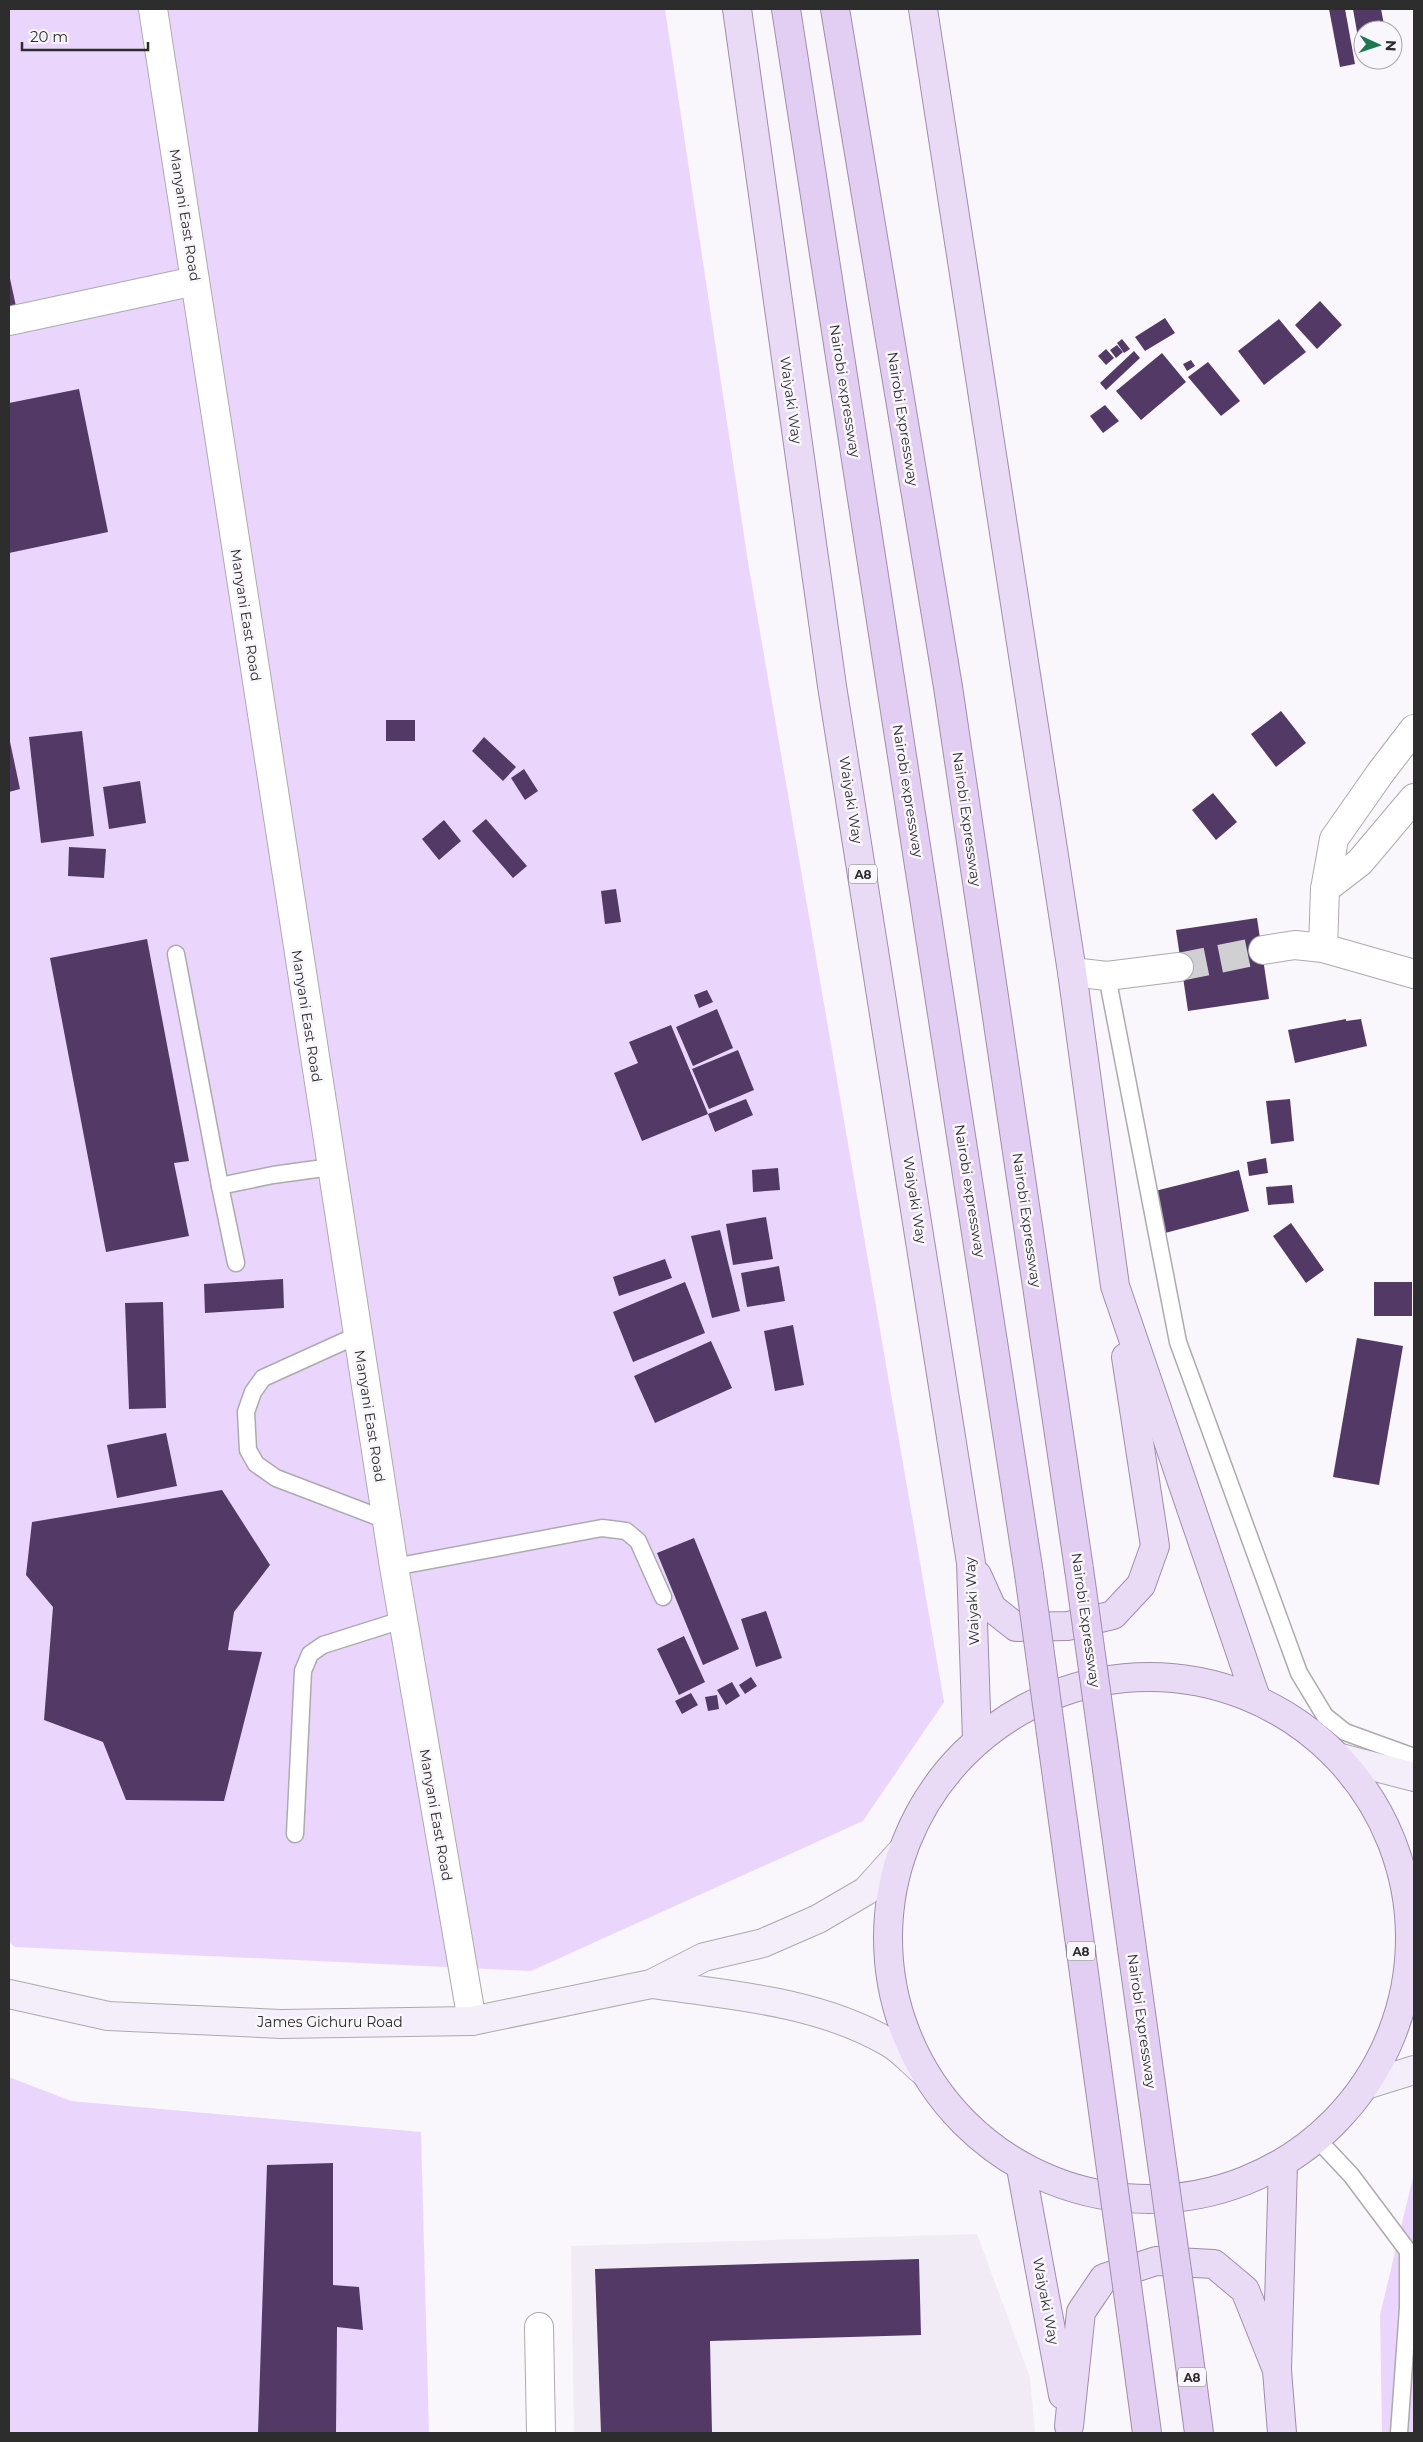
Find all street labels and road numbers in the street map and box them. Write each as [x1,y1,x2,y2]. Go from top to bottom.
street label: Manyani East Road [166,148,204,282]
street label: Nairobi expressway [826,323,864,459]
street label: Nairobi Expressway [883,351,923,488]
street label: Waiyaki Way [776,355,806,445]
street label: Manyani East Road [227,548,265,682]
street label: Nairobi expressway [889,723,927,859]
street label: Nairobi Expressway [949,751,985,888]
street label: Waiyaki Way [835,755,867,846]
road number: A8 [849,864,877,884]
street label: Manyani East Road [288,949,326,1083]
street label: Nairobi expressway [951,1123,989,1259]
street label: Nairobi Expressway [1009,1152,1045,1289]
street label: Waiyaki Way [899,1155,931,1246]
street label: Manyani East Road [351,1349,389,1483]
street label: Nairobi Expressway [1068,1552,1104,1689]
street label: Waiyaki Way [961,1556,983,1646]
street label: Manyani East Road [416,1748,456,1882]
road number: A8 [1067,1942,1095,1960]
street label: Nairobi Expressway [1124,1953,1160,2090]
street label: James Gichuru Road [256,2013,403,2031]
street label: Waiyaki Way [1029,2256,1063,2347]
road number: A8 [1178,2368,1206,2386]

